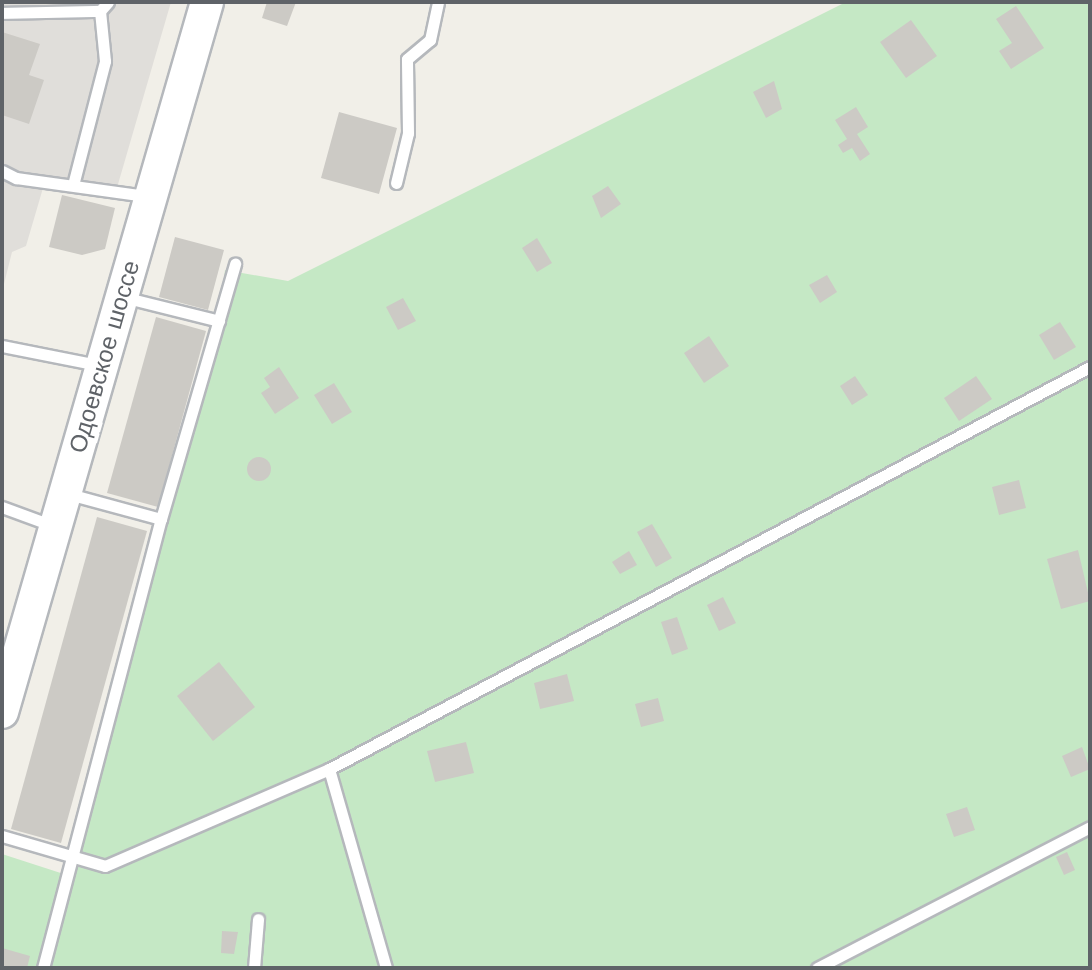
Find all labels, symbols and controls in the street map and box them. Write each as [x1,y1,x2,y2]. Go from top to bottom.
street label: Одоевское шоссе [64,257,146,457]

